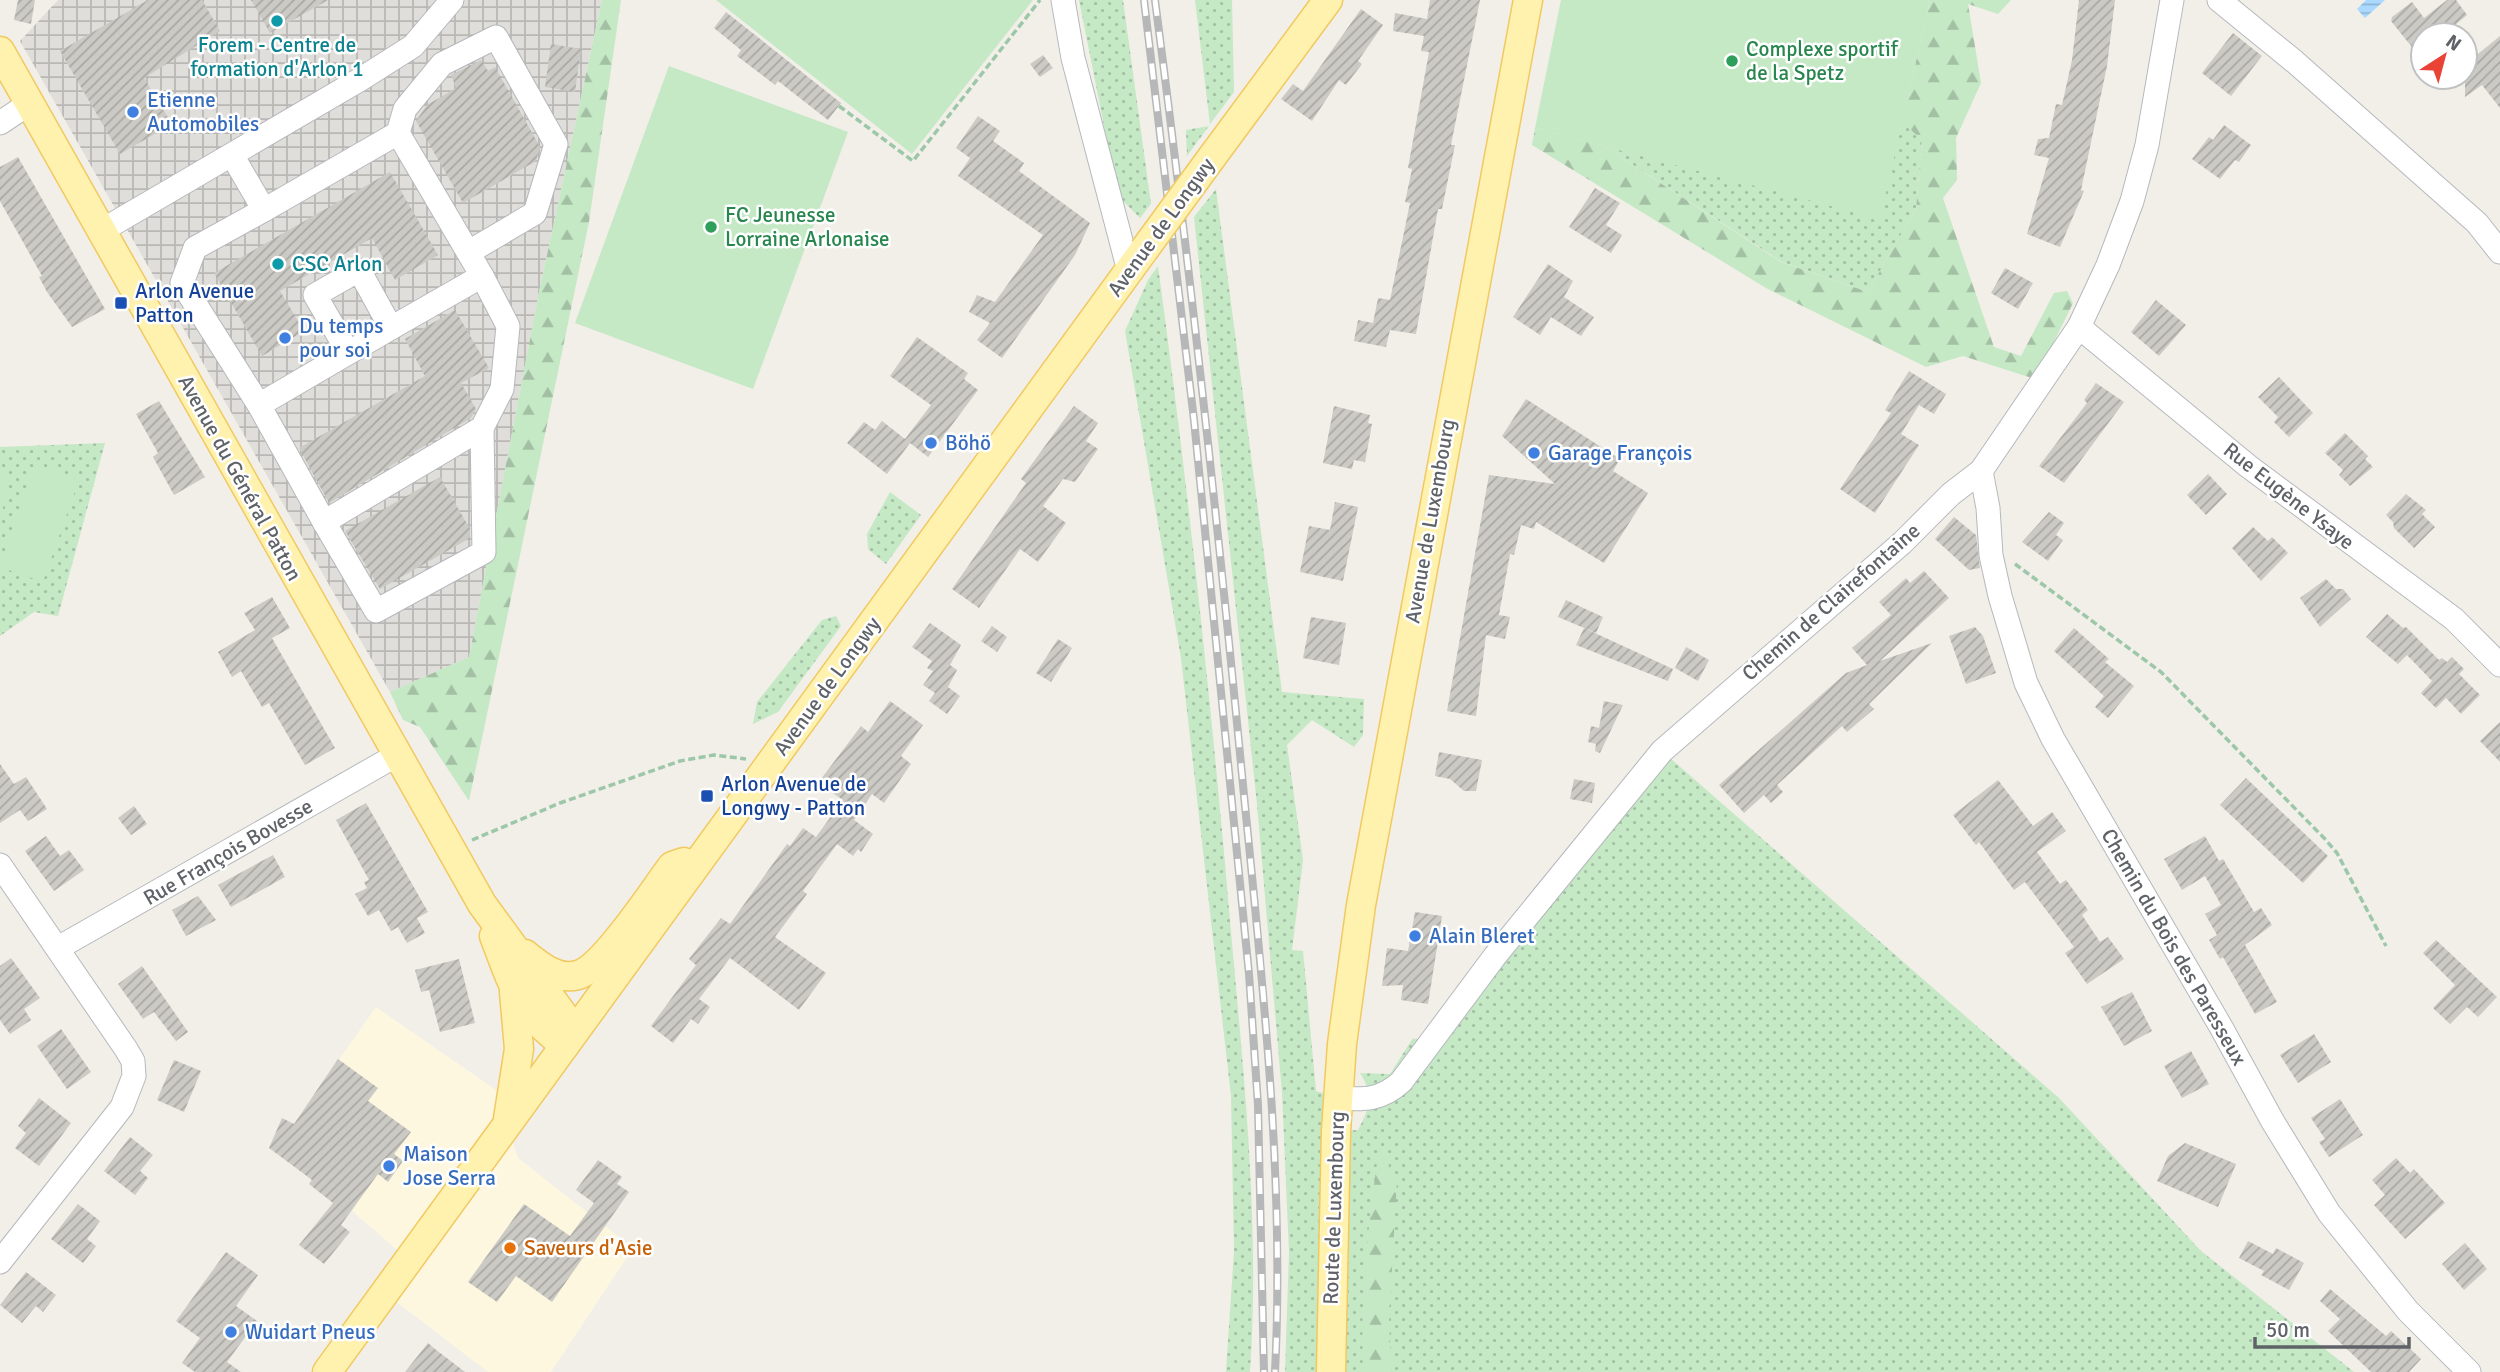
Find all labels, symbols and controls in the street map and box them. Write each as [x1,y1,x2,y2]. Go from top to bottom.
marker: Forem - Centre de formation d'Arlon 1 [269,13,285,29]
north arrow [2409,21,2479,91]
text: N [2441,29,2466,57]
place label: Forem - Centre de formation d'Arlon 1 [190,32,364,82]
place label: Complexe sportif de la Spetz [1746,36,1899,86]
marker: Complexe sportif de la Spetz [1724,53,1740,69]
place label: Etienne Automobiles [147,87,259,137]
marker: Etienne Automobiles [125,104,141,120]
street label: Avenue de Longwy [1102,152,1220,302]
place label: FC Jeunesse Lorraine Arlonaise [725,202,890,252]
marker: FC Jeunesse Lorraine Arlonaise [703,219,719,235]
place label: CSC Arlon [292,251,383,277]
marker: CSC Arlon [270,256,286,272]
place label: Arlon Avenue Patton [135,278,254,328]
marker: Arlon Avenue Patton [113,295,129,311]
place label: Du temps pour soi [299,313,383,363]
marker: Du temps pour soi [277,330,293,346]
street label: Avenue du Général Patton [173,371,307,585]
street label: Avenue de Luxembourg [1399,417,1461,625]
place label: Böhö [945,430,991,456]
marker: Böhö [923,435,939,451]
street label: Rue Eugène Ysaye [2218,437,2360,555]
place label: Garage François [1548,440,1692,466]
marker: Garage François [1526,445,1542,461]
street label: Chemin de Clairefontaine [1737,518,1925,686]
street label: Avenue de Longwy [768,611,886,761]
place label: Arlon Avenue de Longwy - Patton [721,771,866,821]
marker: Arlon Avenue de Longwy - Patton [699,788,715,804]
street label: Rue François Bovesse [139,793,317,911]
street label: Chemin du Bois des Paresseux [2096,824,2253,1070]
place label: Alain Bleret [1429,923,1535,949]
marker: Alain Bleret [1407,928,1423,944]
street label: Route de Luxembourg [1318,1111,1350,1305]
place label: Maison Jose Serra [403,1141,496,1191]
marker: Maison Jose Serra [381,1158,397,1174]
place label: Saveurs d'Asie [524,1235,653,1261]
marker: Saveurs d'Asie [502,1240,518,1256]
scale bar [2255,1306,2409,1350]
text: 50 m [2266,1317,2310,1343]
place label: Wuidart Pneus [245,1319,375,1345]
marker: Wuidart Pneus [223,1324,239,1340]

